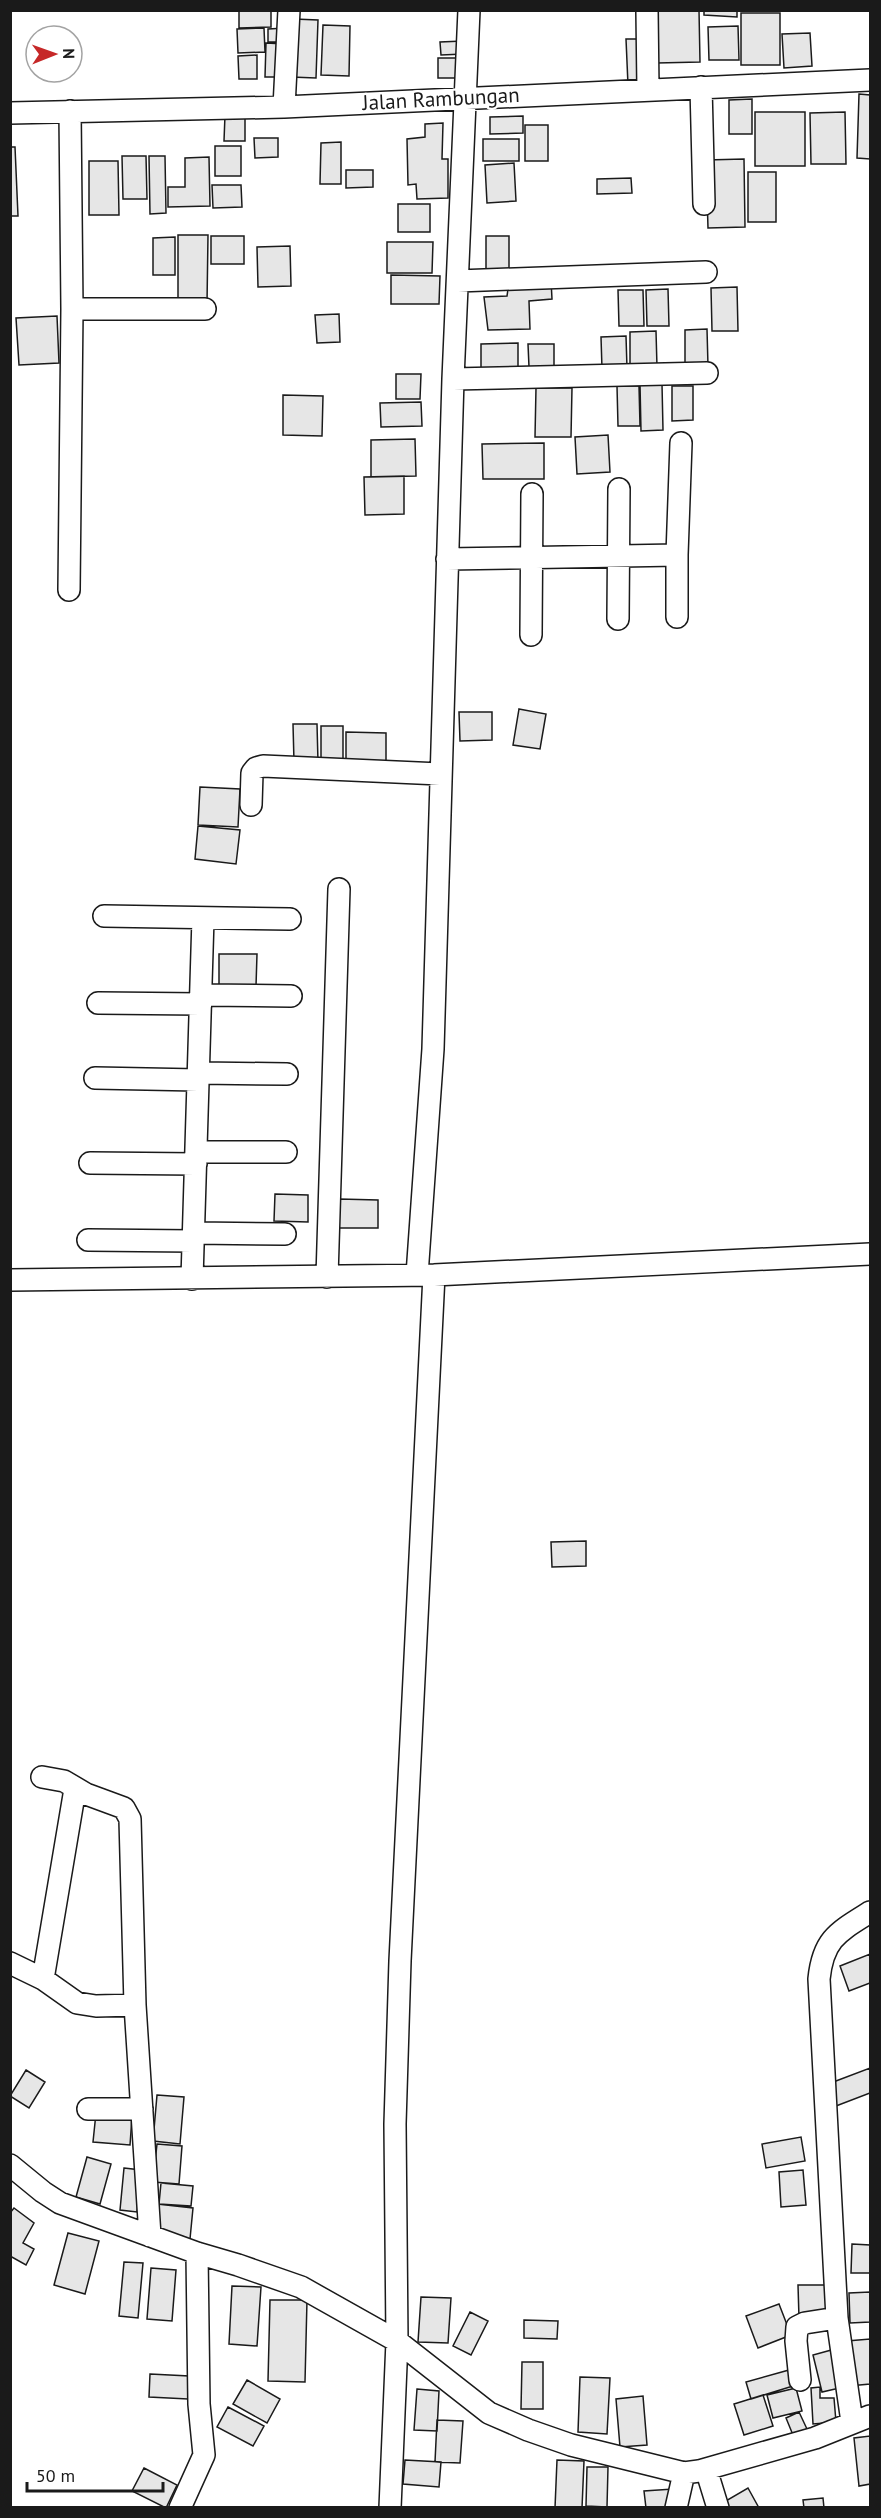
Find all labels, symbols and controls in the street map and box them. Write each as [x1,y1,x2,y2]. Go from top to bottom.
north arrow [24,24,84,84]
text: N [59,48,79,59]
street label: Jalan Rambungan [361,81,520,116]
scale bar [27,2455,164,2493]
text: 50 m [36,2464,75,2487]

